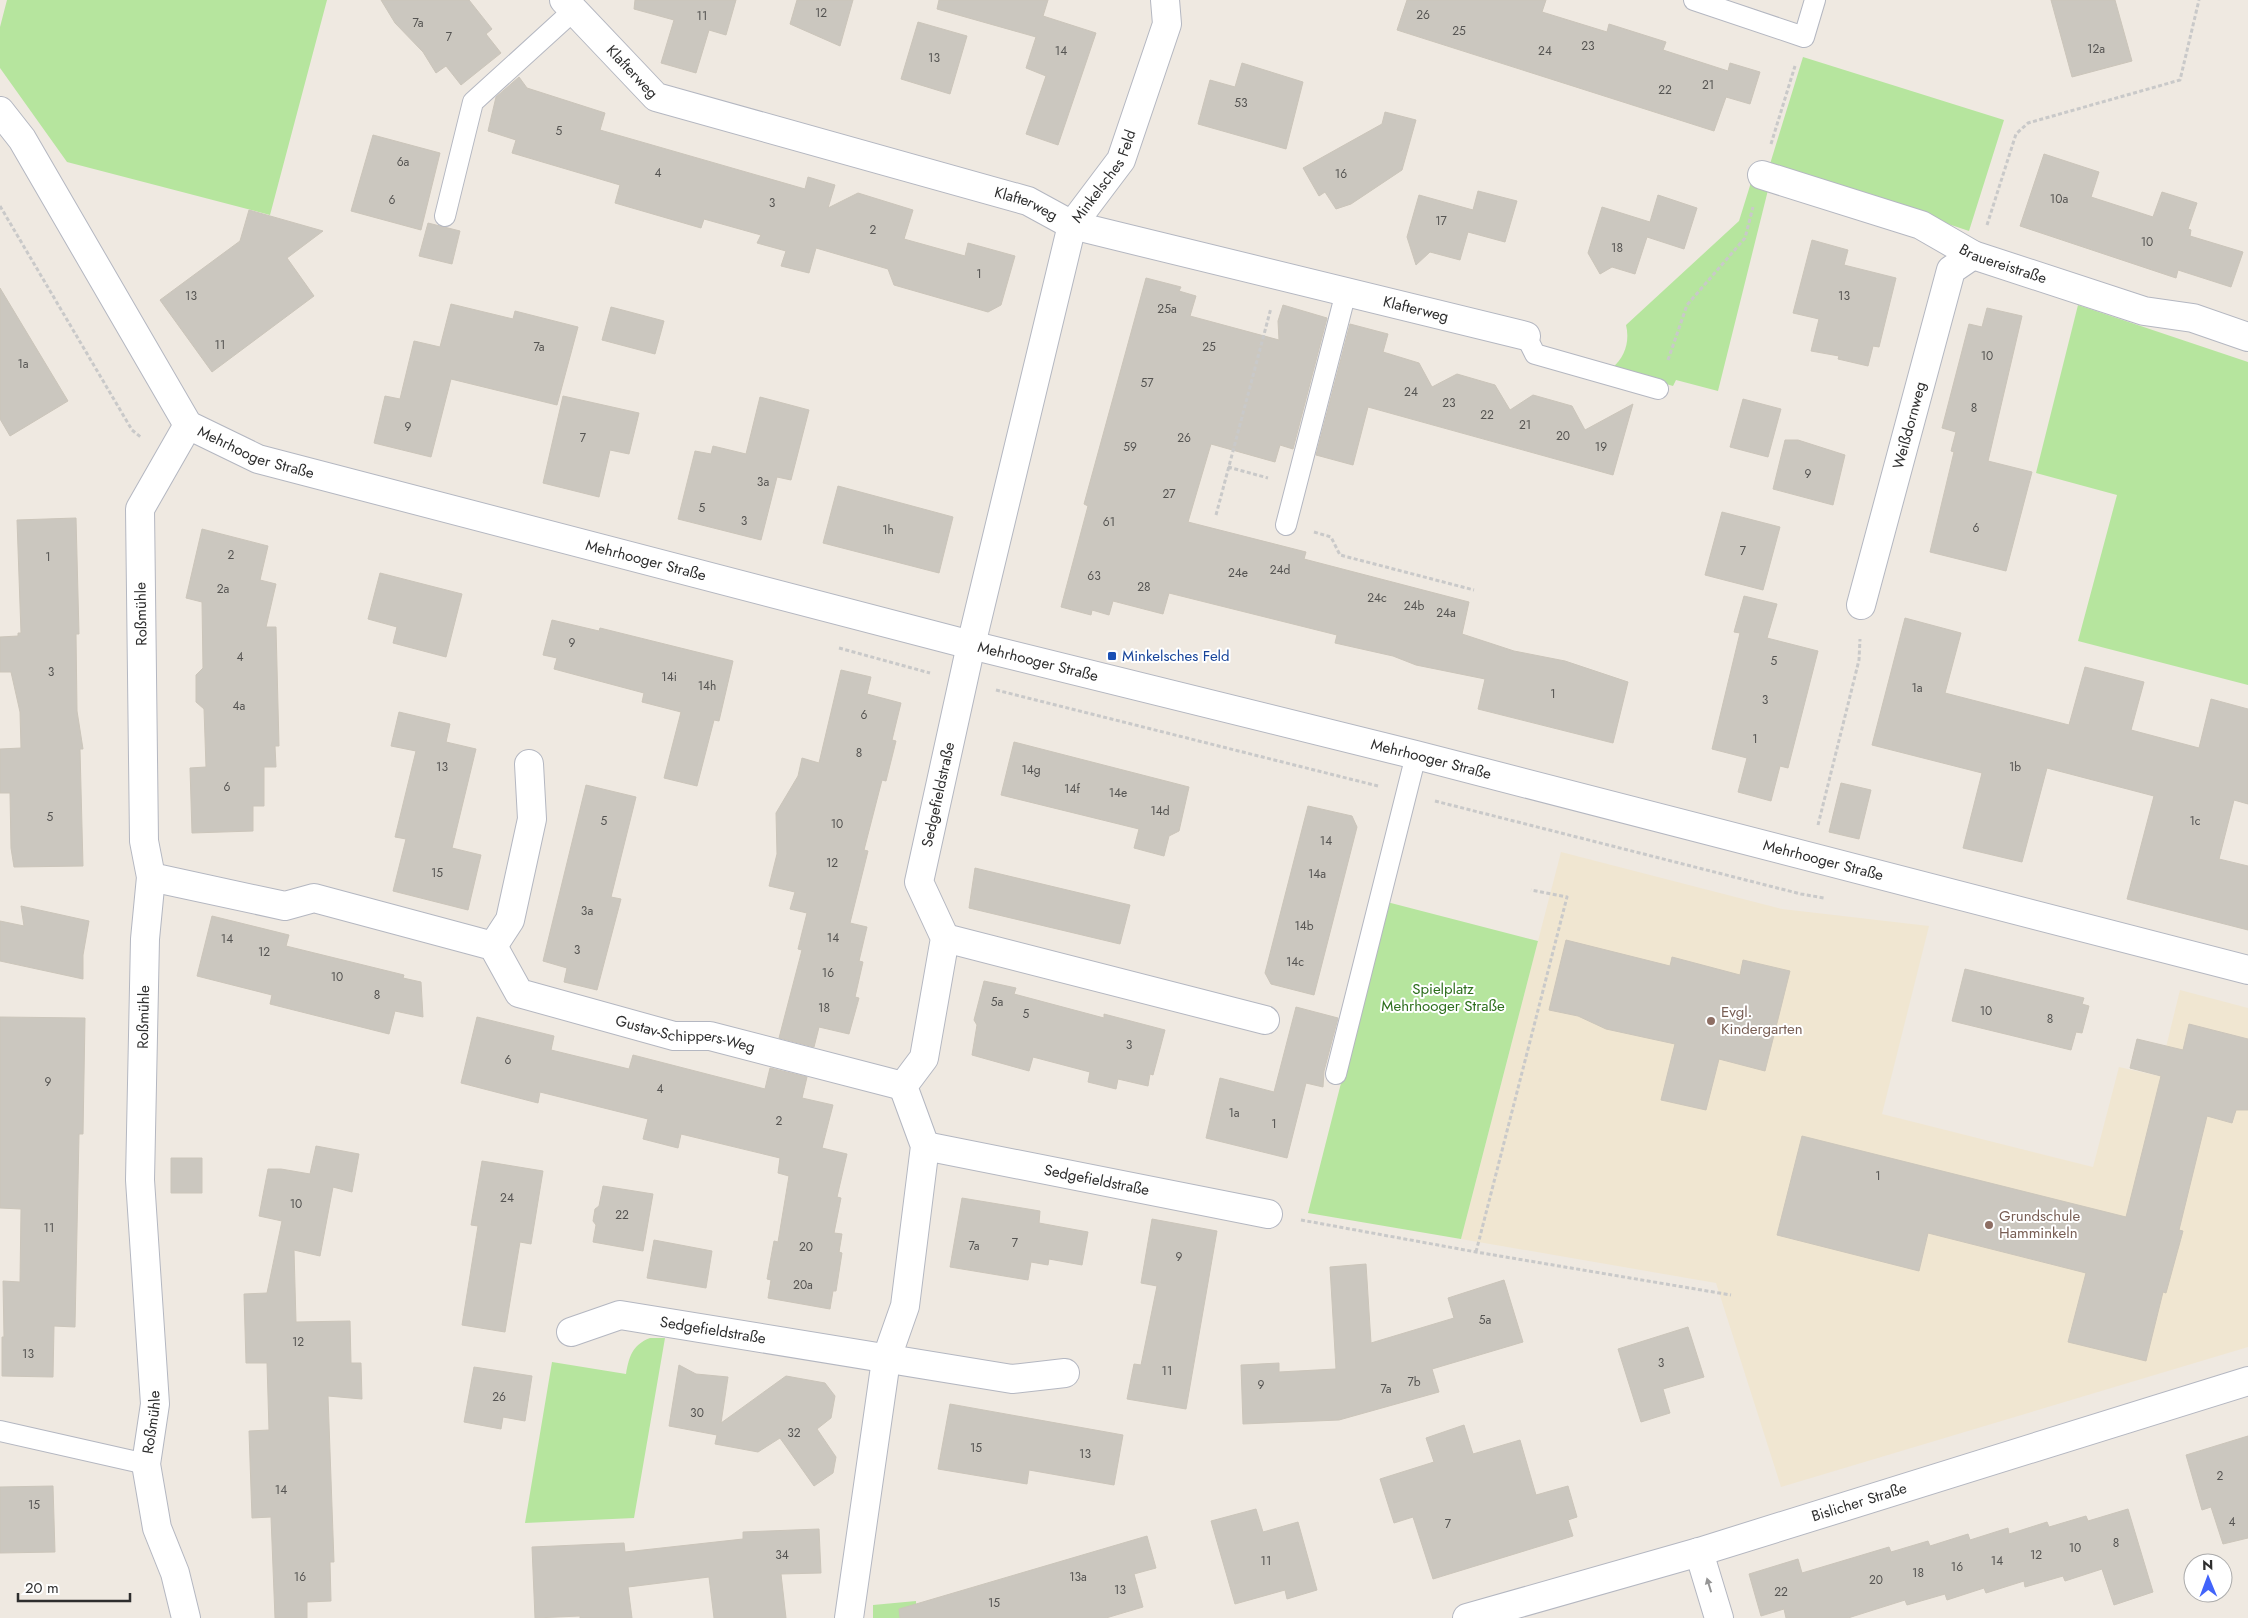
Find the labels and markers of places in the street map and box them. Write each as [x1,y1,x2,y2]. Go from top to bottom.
place label: Minkelsches Feld [1122,645,1230,667]
marker: Minkelsches Feld [1106,650,1118,662]
place label: Evgl. Kindergarten [1721,1001,1803,1040]
marker: Evgl. Kindergarten [1705,1015,1717,1027]
place label: Grundschule Hamminkeln [1999,1205,2080,1244]
marker: Grundschule Hamminkeln [1983,1219,1995,1231]

